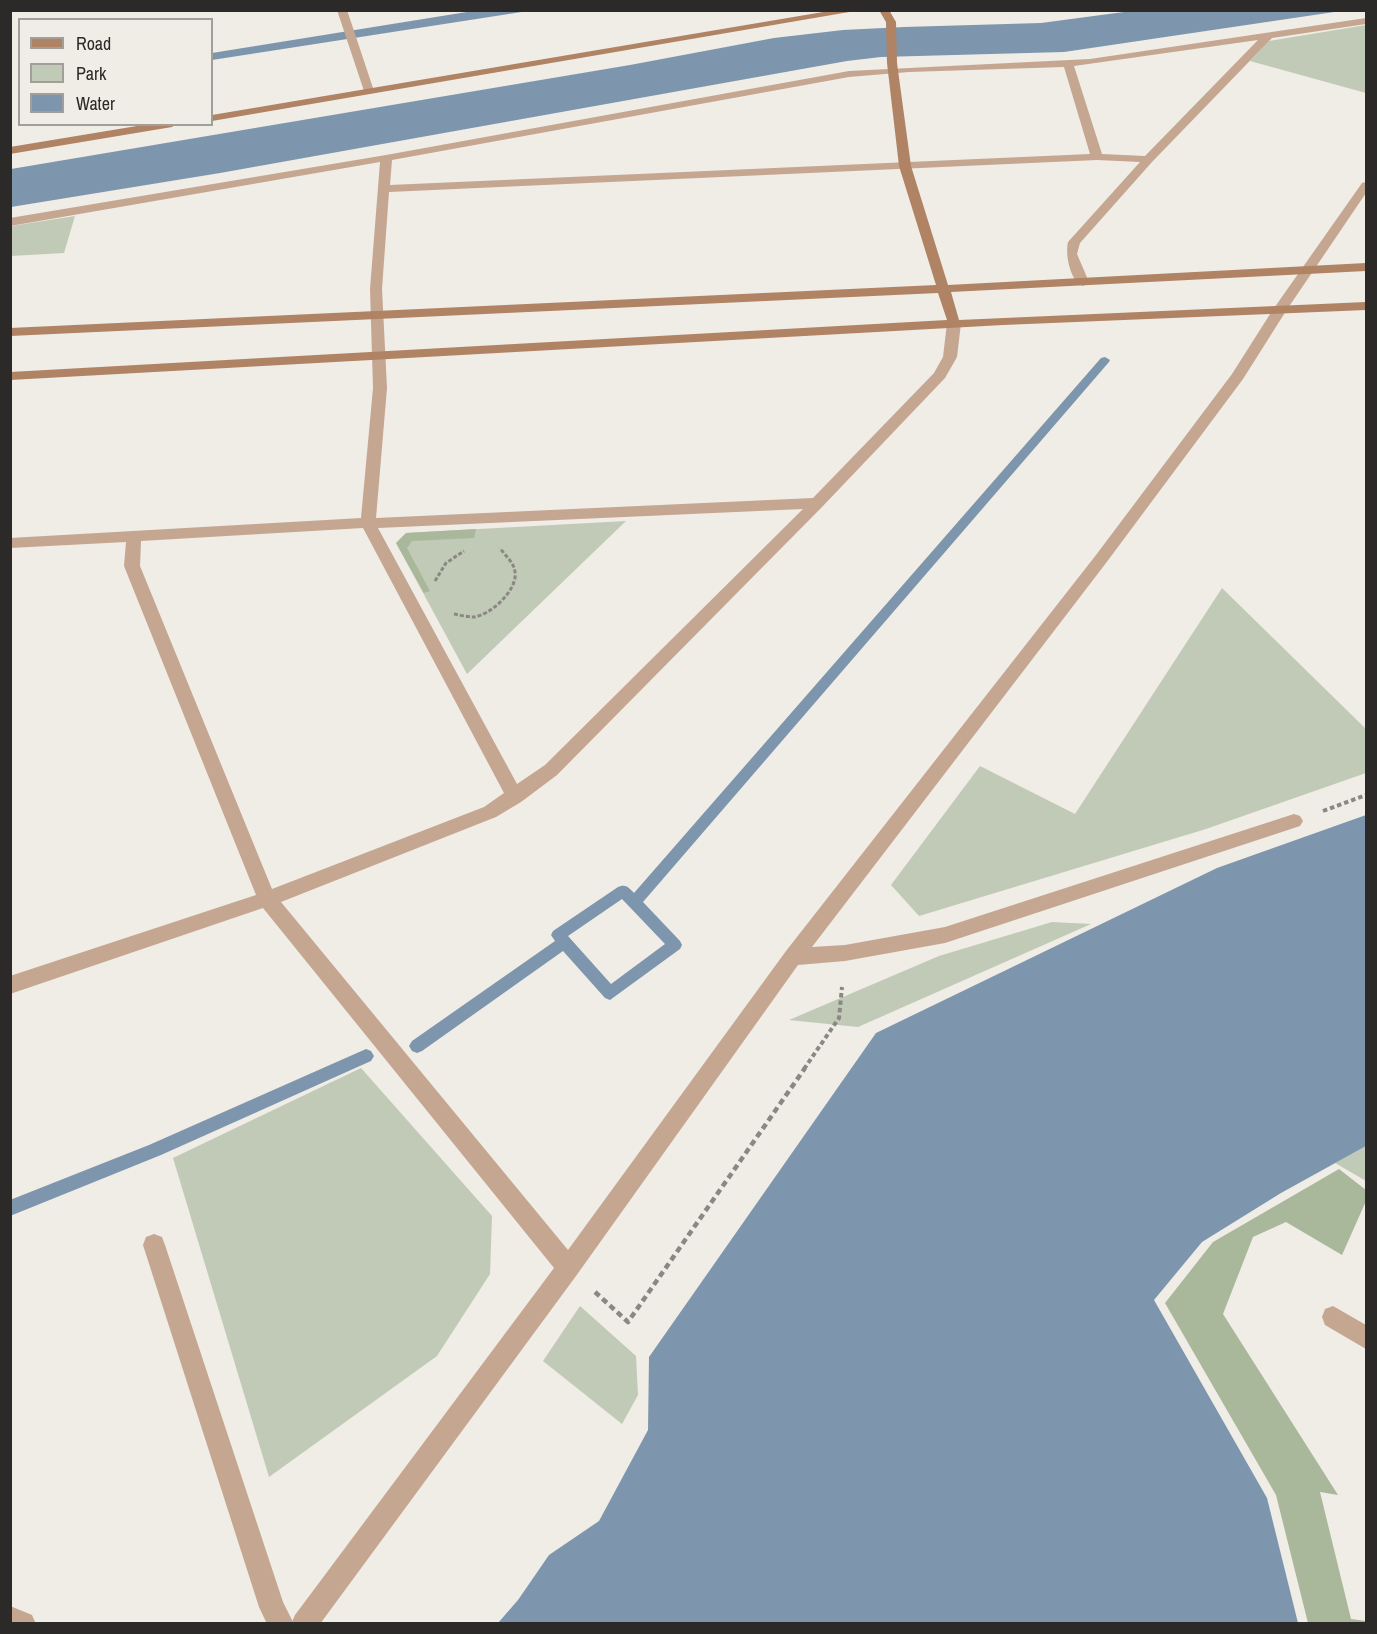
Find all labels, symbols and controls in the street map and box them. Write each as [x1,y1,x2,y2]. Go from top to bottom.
legend [18,18,213,126]
text: Road [76,31,111,56]
text: Park [76,61,106,86]
text: Water [76,91,115,116]

